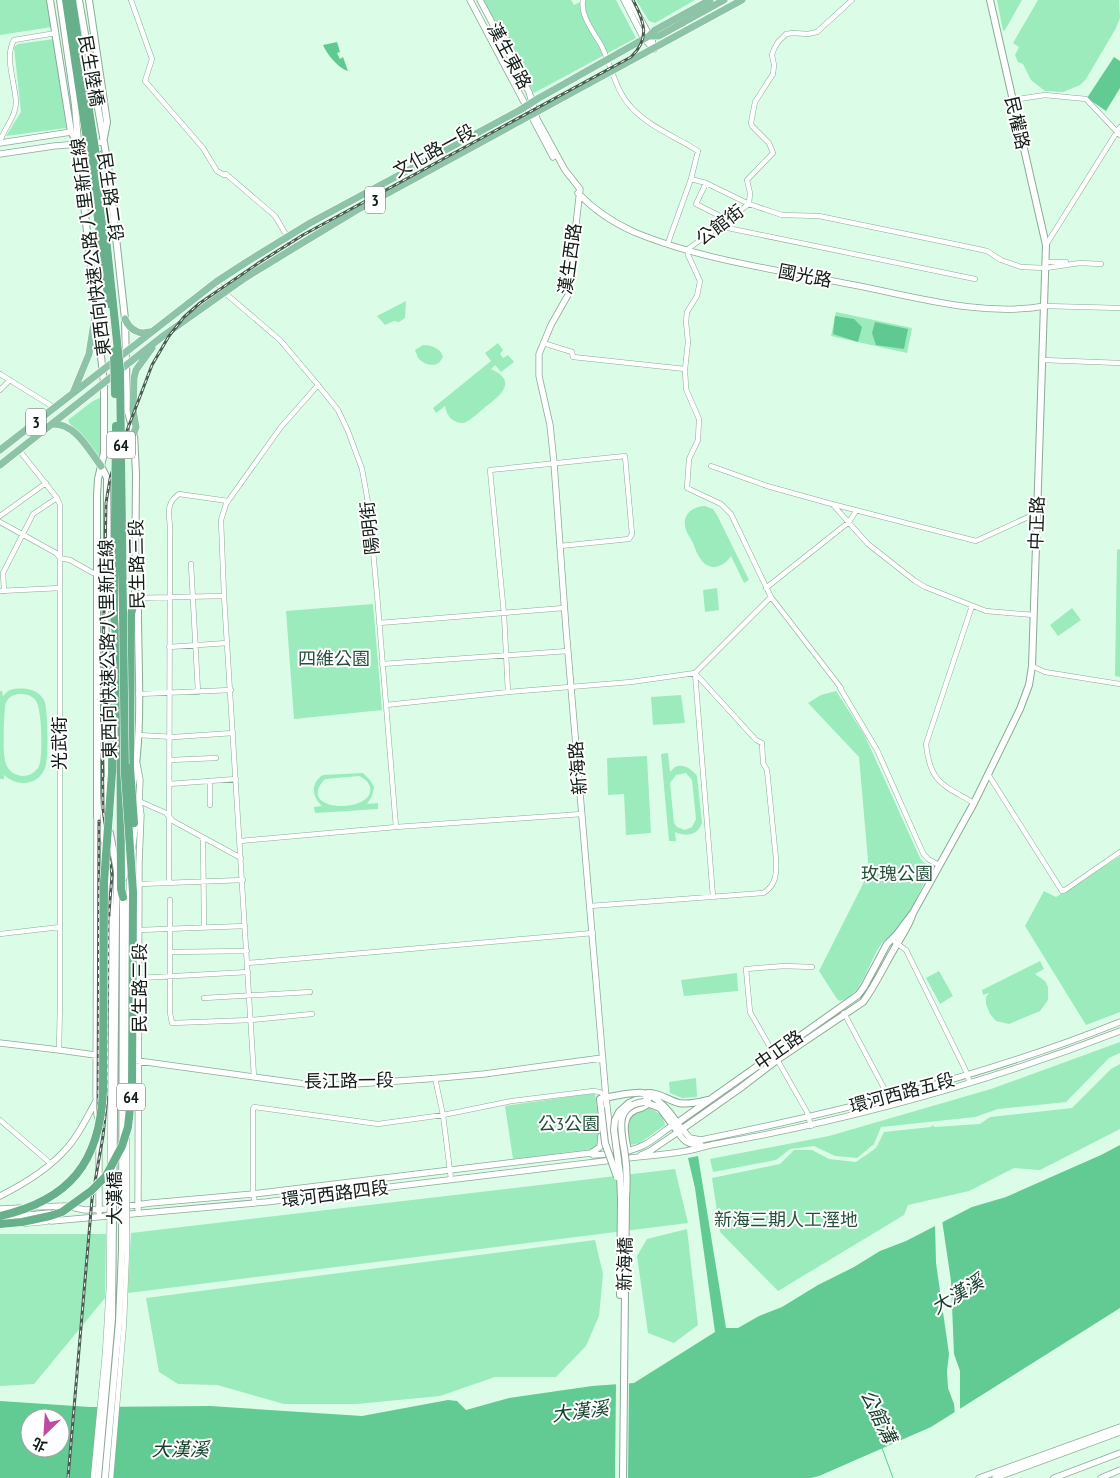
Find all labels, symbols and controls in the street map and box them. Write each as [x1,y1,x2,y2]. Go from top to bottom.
street label: 漢生東路 [482,19,536,93]
street label: 民生陸橋 [74,33,109,108]
street label: 民權路 [1000,94,1035,152]
street label: 文化路一段 [389,119,479,182]
street label: 東西向快速公路 八里新店線 [66,137,115,358]
street label: 民生路二段 [93,151,128,243]
road number: 3 [365,186,385,214]
street label: 公館街 [691,199,748,250]
street label: 漢生西路 [553,222,586,296]
street label: 國光路 [776,259,834,292]
road number: 3 [26,408,46,436]
road number: 64 [107,432,135,458]
street label: 中正路 [1024,496,1049,550]
street label: 陽明街 [355,500,384,556]
street label: 民生路三段 [124,519,149,609]
street label: 東西向快速公路 八里新店線 [94,539,121,759]
park label: 四維公園 [298,647,370,670]
street label: 光武街 [48,716,71,770]
street label: 新海路 [564,740,591,796]
park label: 玫瑰公園 [861,862,933,885]
street label: 民生路三段 [128,943,151,1033]
street label: 中正路 [750,1025,807,1074]
street label: 環河西路五段 [847,1067,957,1118]
street label: 長江路一段 [304,1068,394,1093]
road number: 64 [117,1084,145,1110]
park label: 公3公園 [538,1112,600,1135]
street label: 大漢橋 [103,1171,126,1225]
street label: 環河西路四段 [280,1176,390,1211]
park label: 新海三期人工溼地 [714,1208,858,1231]
street label: 新海橋 [613,1237,636,1291]
water label: 大漢溪 [926,1267,990,1319]
water label: 公館溝 [856,1385,904,1450]
water label: 大漢溪 [550,1395,613,1426]
north arrow [20,1408,70,1458]
text: 北 [29,1434,50,1456]
water label: 大漢溪 [151,1437,211,1461]

